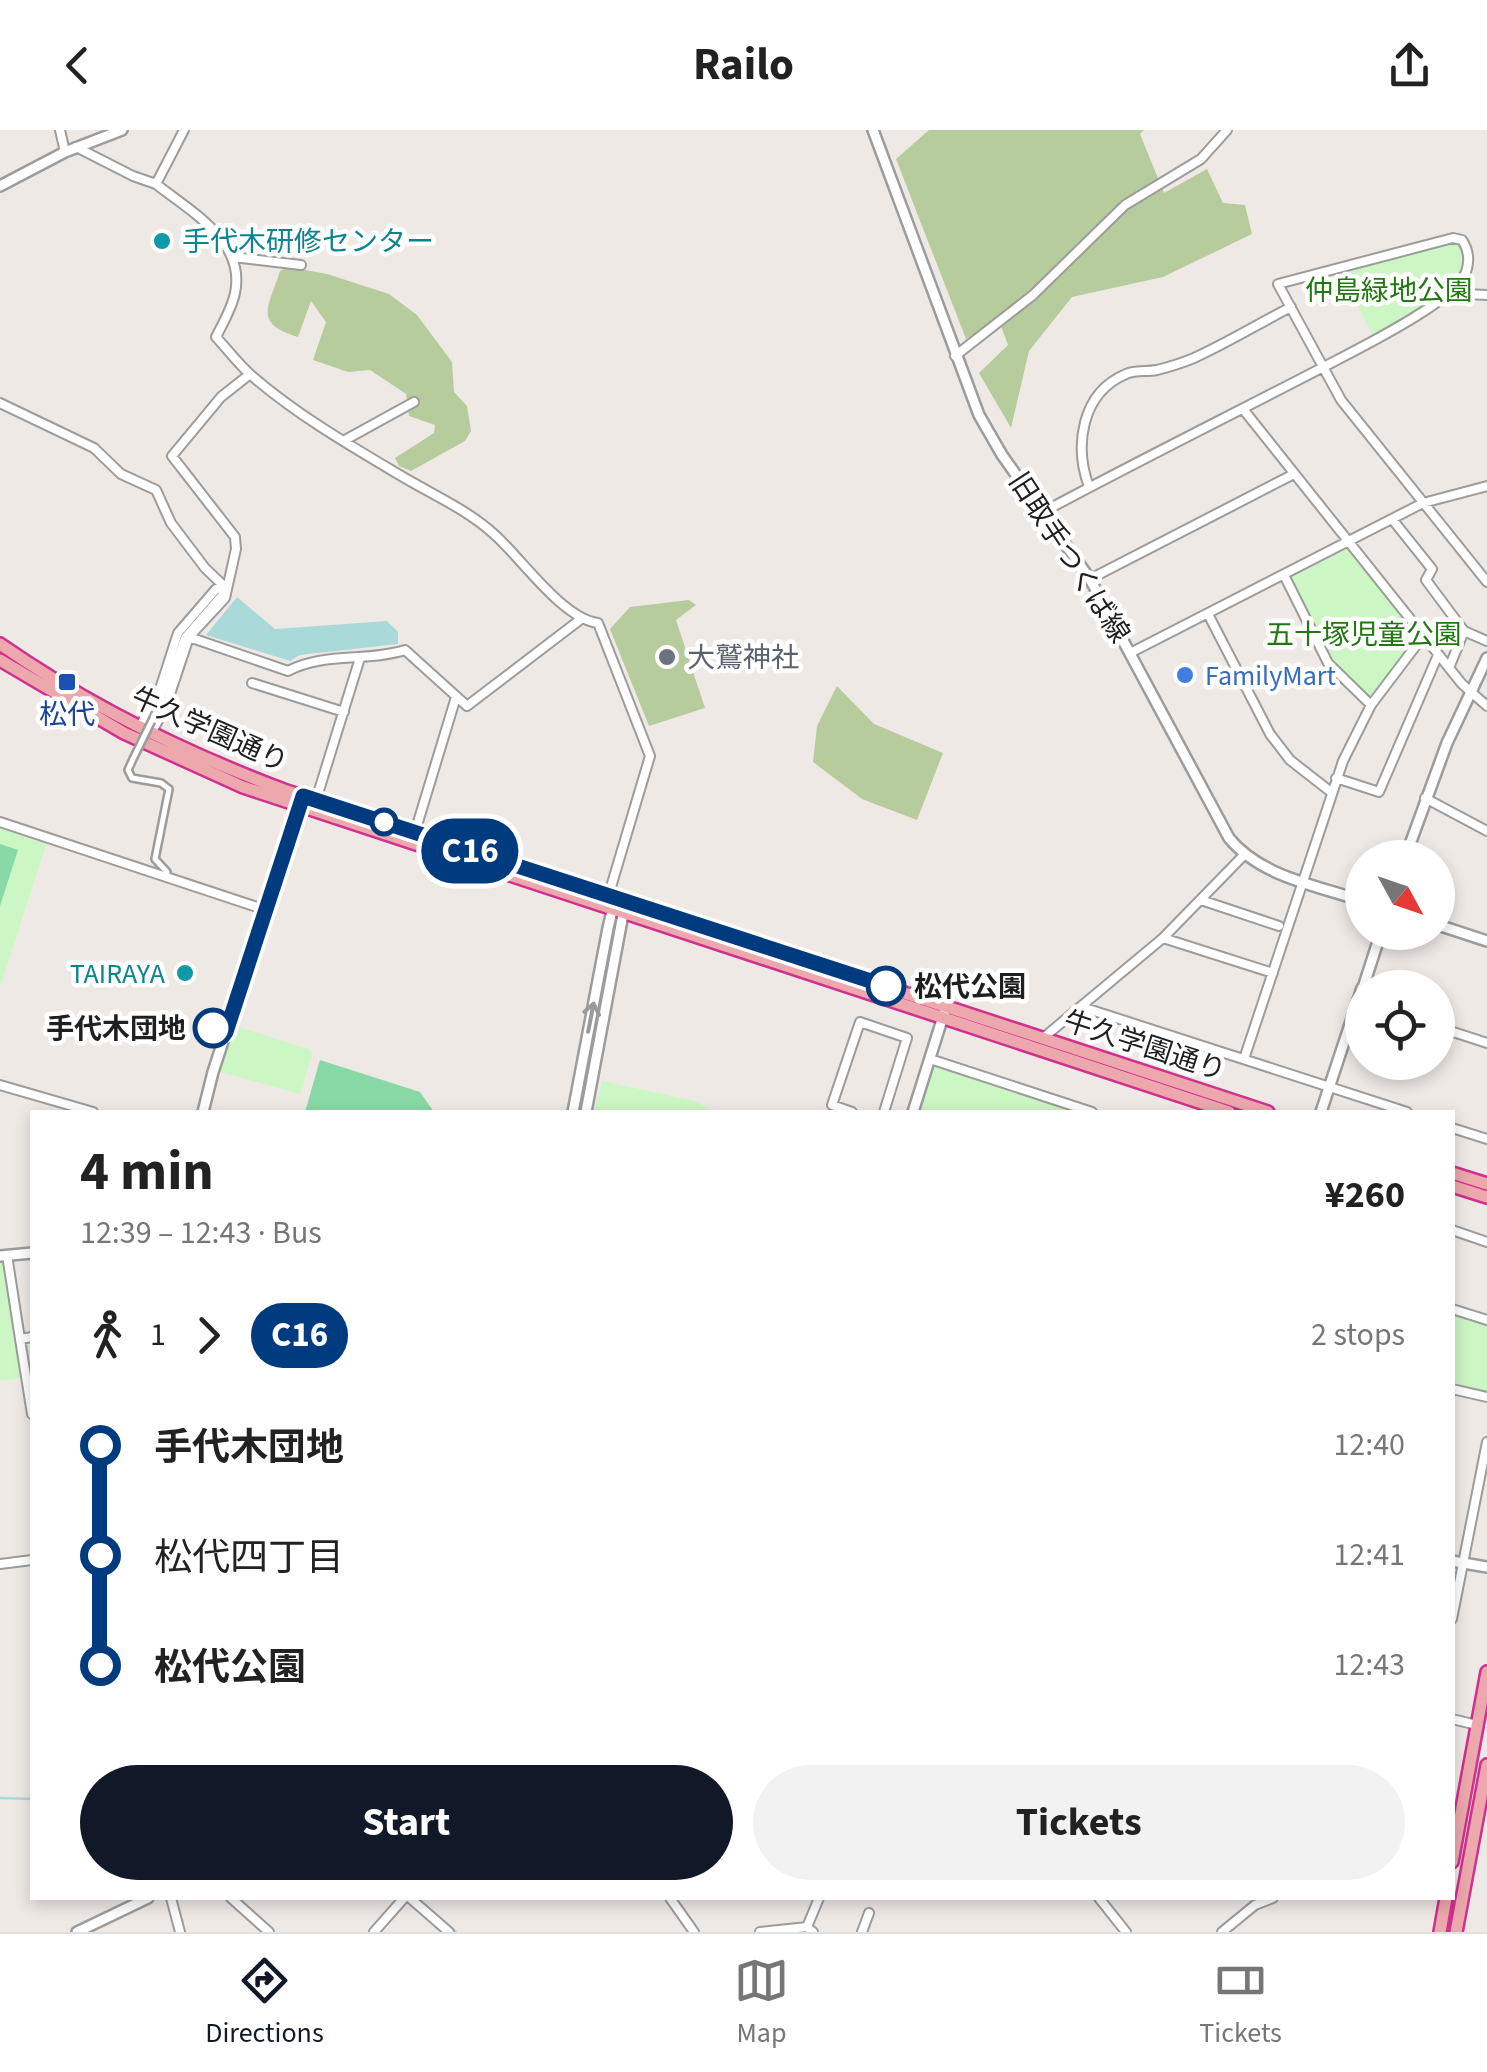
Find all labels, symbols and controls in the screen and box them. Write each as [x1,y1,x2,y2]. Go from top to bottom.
text: Railo [693,33,794,97]
icon: back [50,38,105,93]
icon: share [1382,38,1437,93]
place label: 手代木研修センター [182,222,434,262]
marker: 手代木研修センター [151,230,173,252]
park label: 仲島緑地公園 [1305,271,1473,311]
street label: 旧取手つくば線 [999,464,1139,651]
park label: 五十塚児童公園 [1266,615,1462,655]
place label: 大鷲神社 [687,638,799,678]
marker: 大鷲神社 [656,646,678,668]
place label: FamilyMart [1205,656,1337,696]
marker: FamilyMart [1174,664,1196,686]
marker: 松代 [56,671,78,693]
street label: 牛久学園通り [125,677,294,782]
place label: 松代 [39,695,95,735]
unlabelled marker [371,809,397,835]
line badge: C16 [412,818,528,884]
text: C16 [441,826,499,876]
north arrow [1345,840,1455,950]
map controls [1345,840,1455,1080]
place label: TAIRAYA [70,954,166,994]
marker: TAIRAYA [174,962,196,984]
marker: 松代公園 [867,967,905,1005]
place label: 松代公園 [914,967,1026,1007]
button: locate [1345,970,1455,1080]
one-way arrow [582,1001,601,1033]
street label: 牛久学園通り [1059,1001,1231,1091]
place label: 手代木団地 [46,1009,186,1049]
marker: 手代木団地 [194,1009,232,1047]
text: 4 min [80,1133,214,1211]
text: ¥260 [1325,1168,1405,1222]
text: 12:39 – 12:43 · Bus [80,1210,322,1256]
icon: walk [80,1308,135,1363]
icon: forward [181,1308,236,1363]
text: C16 [271,1310,328,1360]
text: 1 [150,1312,166,1358]
text: 2 stops [1311,1312,1405,1358]
text: 手代木団地 [154,1421,344,1475]
text: 12:40 [1333,1422,1405,1468]
text: 松代四丁目 [154,1531,344,1585]
text: 12:41 [1333,1532,1405,1578]
text: 松代公園 [154,1641,306,1695]
text: 12:43 [1333,1642,1405,1688]
button: Start [80,1765,733,1880]
button: Tickets [753,1765,1405,1880]
tab: Directions [205,1953,324,2053]
tab: Map [734,1953,789,2053]
tab: Tickets [1199,1953,1282,2053]

